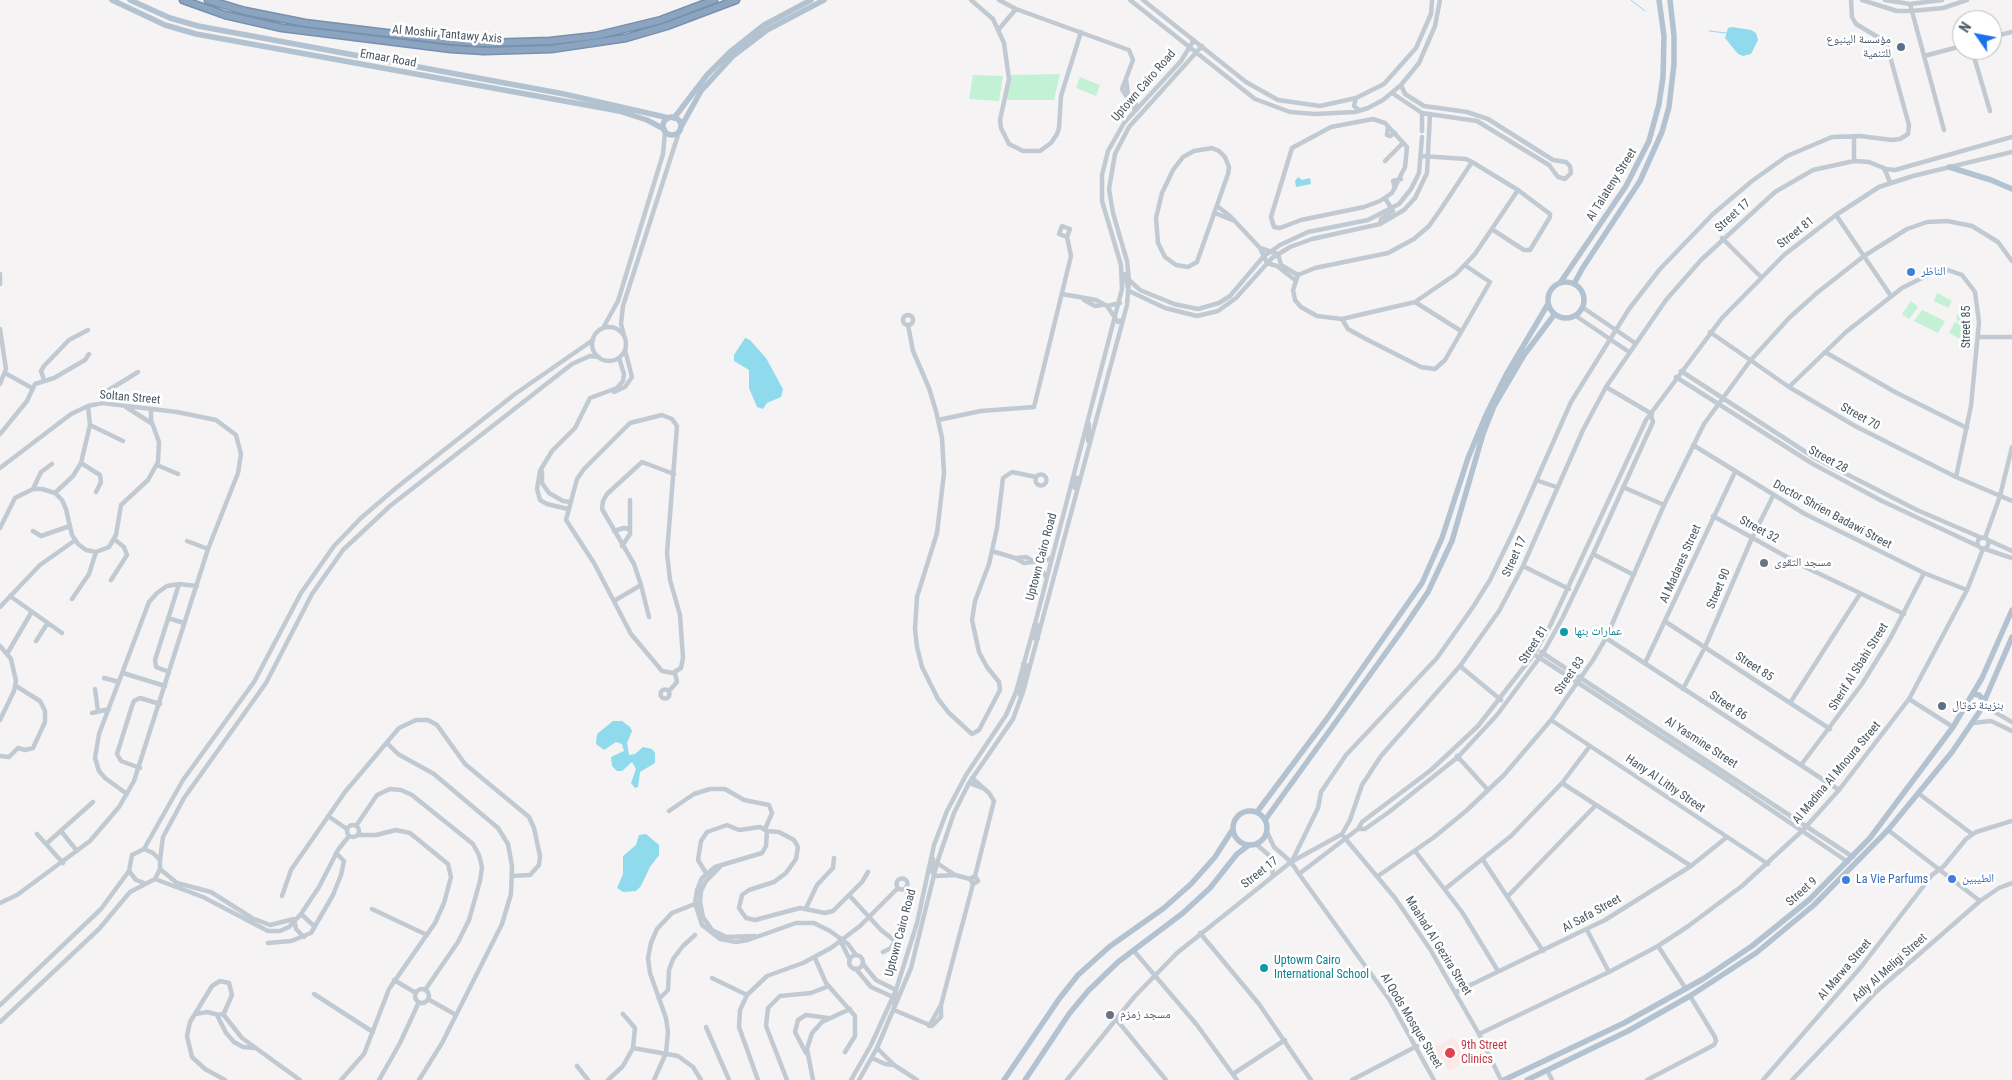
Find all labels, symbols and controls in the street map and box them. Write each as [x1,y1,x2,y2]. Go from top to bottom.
north arrow [1952,10,2002,60]
text: N [1956,19,1974,35]
street label: Al Moshir Tantawy Axis [391,23,503,47]
place label: مؤسسة الينبوع للتنمية [1826,33,1891,61]
marker: مؤسسة الينبوع للتنمية [1895,41,1907,53]
street label: Emaar Road [359,47,417,71]
street label: Uptown Cairo Road [1109,47,1179,125]
street label: Al Talateny Street [1584,146,1640,224]
street label: Street 17 [1712,196,1754,236]
street label: Street 81 [1775,214,1817,252]
place label: الناظر [1921,265,1946,279]
marker: الناظر [1905,266,1917,278]
street label: Street 85 [1960,306,1974,348]
street label: Soltan Street [99,388,161,408]
street label: Street 70 [1838,400,1882,434]
street label: Street 28 [1806,443,1850,477]
street label: Doctor Shrien Badawi Street [1770,478,1894,552]
street label: Uptown Cairo Road [1023,512,1061,602]
street label: Street 32 [1737,513,1781,547]
street label: Al Madares Street [1657,522,1705,606]
street label: Street 17 [1500,535,1530,579]
place label: مسجد التقوى [1774,556,1831,570]
marker: مسجد التقوى [1758,557,1770,569]
street label: Street 90 [1704,567,1734,611]
street label: Sherif Al Sbahi Street [1826,621,1892,713]
street label: Street 81 [1516,623,1552,667]
place label: عمارات بنها [1574,625,1622,639]
marker: عمارات بنها [1558,626,1570,638]
street label: Street 85 [1732,649,1776,685]
street label: Street 83 [1552,654,1588,698]
street label: Street 86 [1706,688,1750,724]
place label: بنزينة توتال [1952,699,2003,713]
marker: بنزينة توتال [1936,700,1948,712]
street label: Al Yasmine Street [1662,714,1740,772]
street label: Al Madina Al Mnoura Street [1790,719,1884,827]
street label: Hany Al Lithy Street [1622,752,1708,816]
street label: Street 17 [1239,854,1281,892]
place label: الطيبين [1962,872,1994,886]
place label: La Vie Parfums [1856,873,1928,887]
marker: الطيبين [1946,873,1958,885]
street label: Street 9 [1784,874,1820,910]
marker: La Vie Parfums [1840,874,1852,886]
street label: Uptown Cairo Road [882,888,920,978]
street label: Al Safa Street [1560,892,1624,936]
street label: Maahad Al Gezira Street [1402,894,1474,998]
street label: Adly Al Meligi Street [1850,931,1930,1005]
street label: Al Marwa Street [1815,936,1875,1004]
place label: Uptowm Cairo International School [1274,954,1369,982]
marker: Uptowm Cairo International School [1258,962,1270,974]
street label: Al Qods Mosque Street [1377,971,1445,1071]
place label: مسجد زمزم [1120,1008,1171,1022]
marker: مسجد زمزم [1104,1009,1116,1021]
place label: 9th Street Clinics [1461,1039,1507,1067]
marker: 9th Street Clinics [1443,1046,1457,1060]

